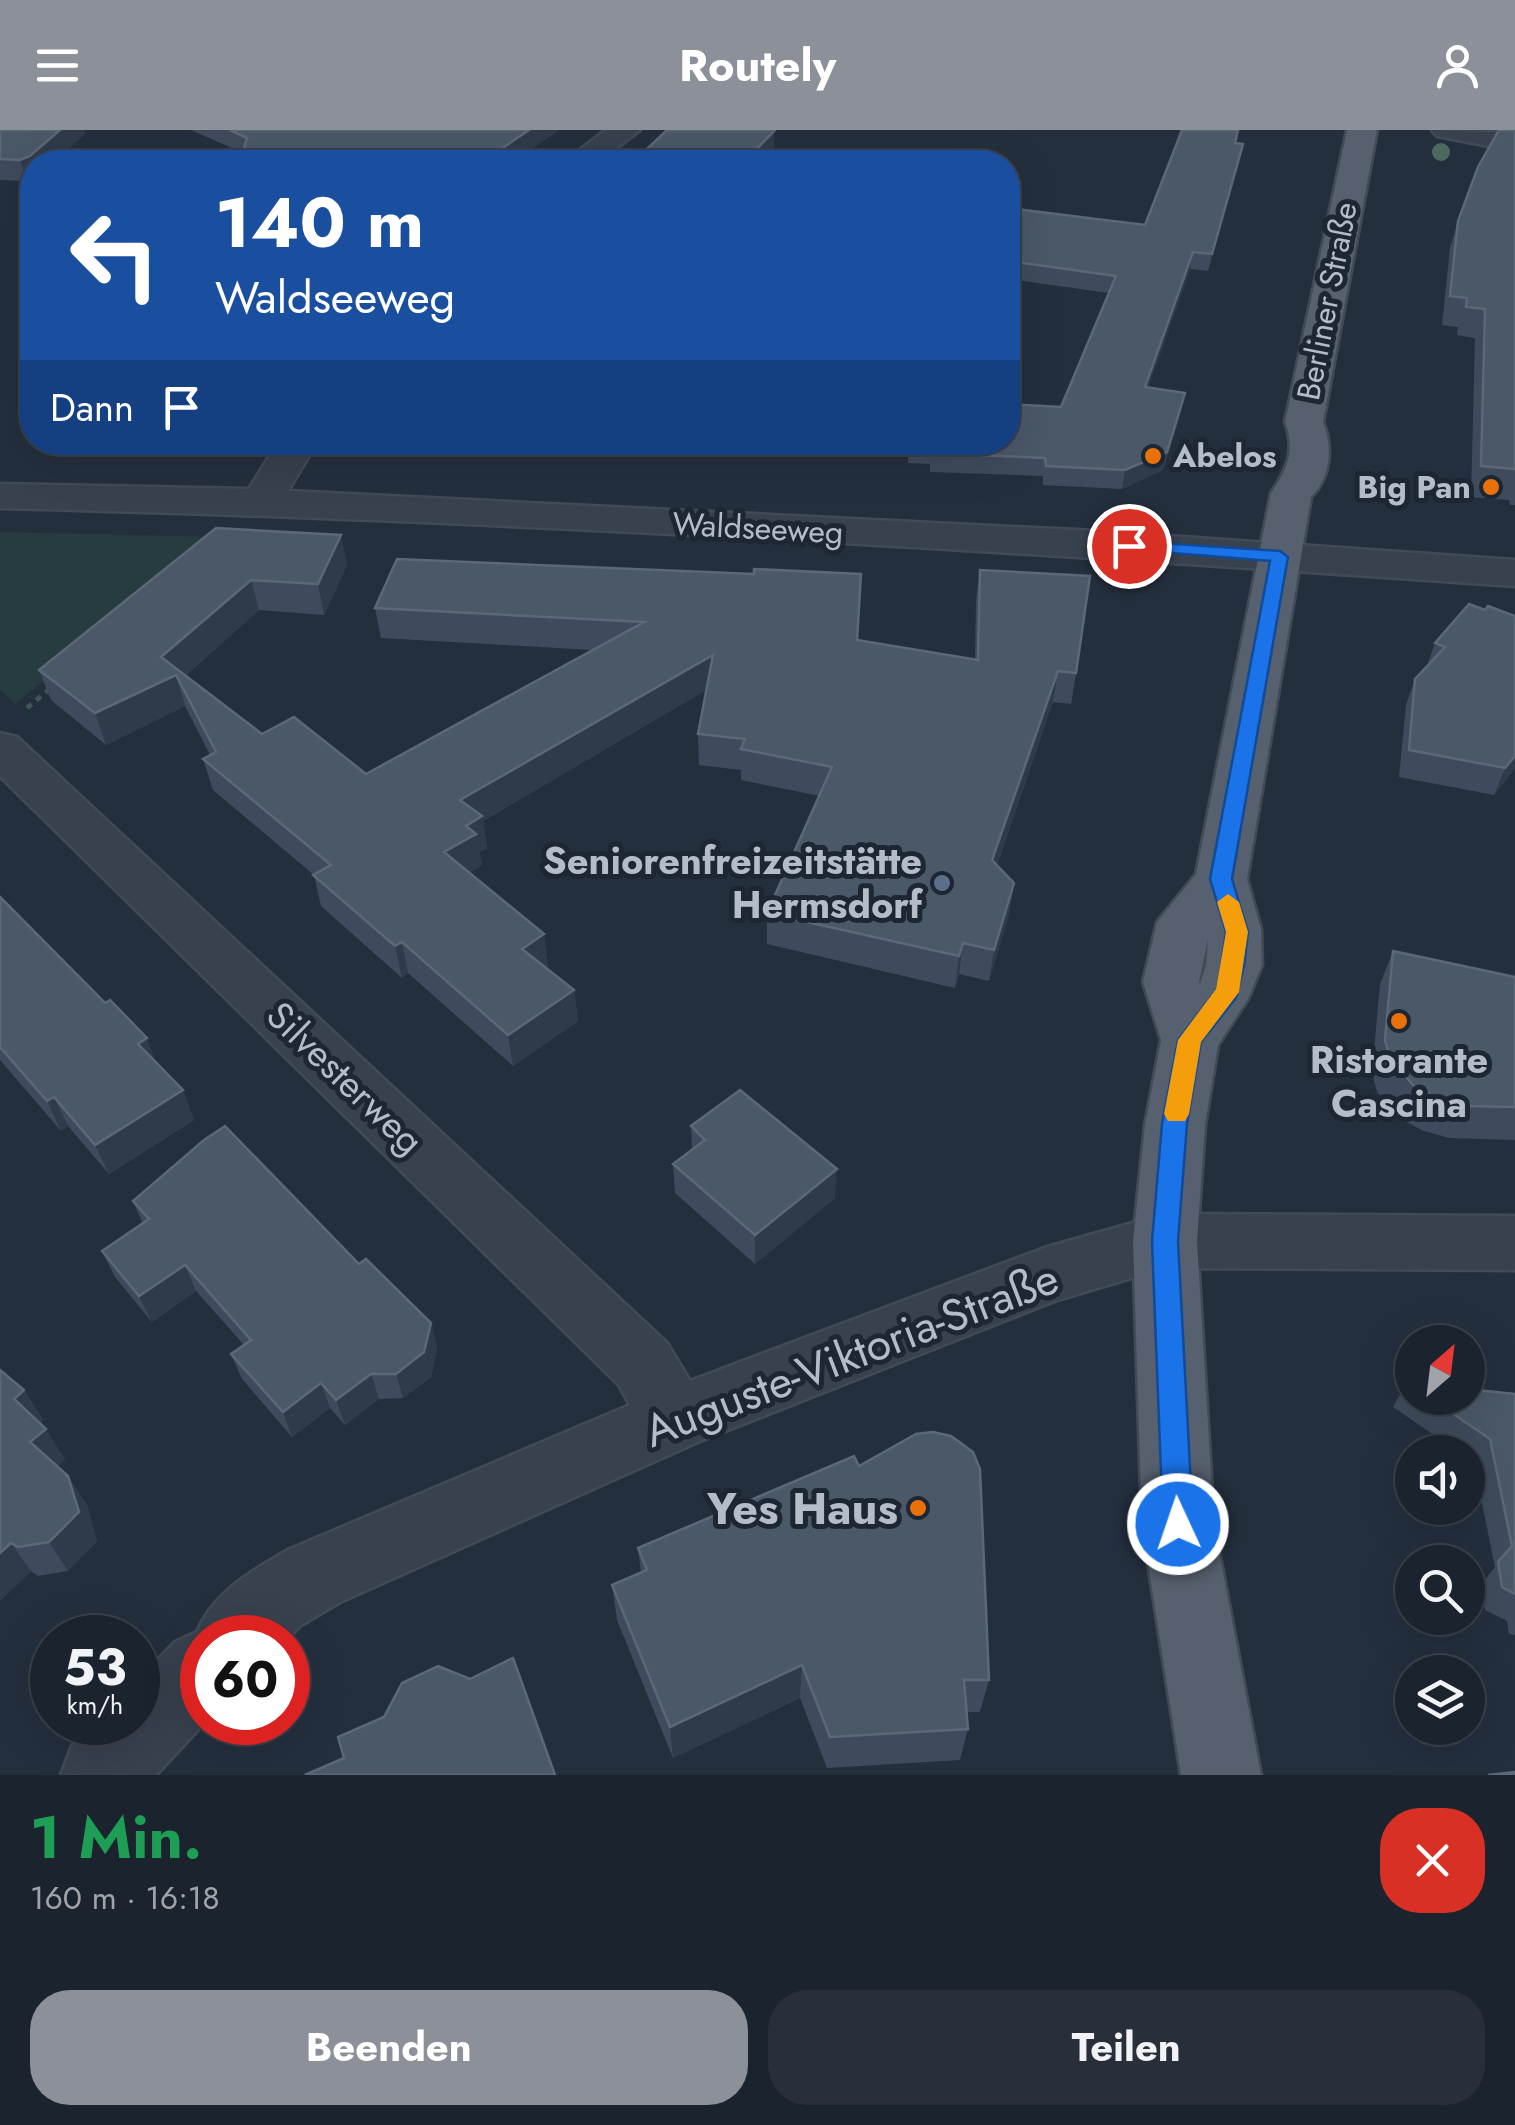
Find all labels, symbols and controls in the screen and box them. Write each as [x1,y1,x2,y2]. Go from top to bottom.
text: Routely [679,33,836,98]
icon: menu [30,38,85,93]
icon: person [1430,38,1485,93]
text: 140 m [215,172,424,273]
icon: left [50,190,180,320]
street label: Berliner Straße [1285,198,1369,404]
text: Waldseeweg [215,265,455,330]
text: Dann [50,380,134,435]
icon: arrive [154,380,209,435]
place label: Abelos [1172,433,1277,479]
marker: Abelos [1142,445,1164,467]
place label: Big Pan [1357,464,1471,510]
marker: Big Pan [1480,476,1502,498]
street label: Waldseeweg [671,501,845,555]
pin [1087,504,1172,589]
icon: arrive [1102,519,1157,574]
place label: Seniorenfreizeitstätte Hermsdorf [543,833,924,932]
marker: Seniorenfreizeitstätte Hermsdorf [931,872,953,894]
street label: Silvesterweg [254,988,436,1167]
marker: Ristorante Cascina [1388,1010,1410,1032]
place label: Ristorante Cascina [1310,1032,1488,1131]
street label: Auguste-Viktoria-Straße [635,1245,1068,1464]
north arrow [1395,1325,1485,1415]
map controls [1395,1325,1485,1745]
button: sound [1395,1435,1485,1525]
position arrow [1126,1472,1230,1576]
place label: Yes Haus [706,1476,898,1541]
marker: Yes Haus [907,1497,929,1519]
button: search [1395,1545,1485,1635]
speed limit sign: 60 [180,1615,310,1745]
text: 53 [63,1631,127,1704]
button: layers [1395,1655,1485,1745]
text: km/h [67,1687,123,1723]
text: 1 Min. [30,1794,202,1881]
button: close [1380,1808,1485,1913]
text: 160 m · 16:18 [30,1875,220,1921]
button: Beenden [30,1990,748,2105]
button: Teilen [768,1990,1485,2105]

